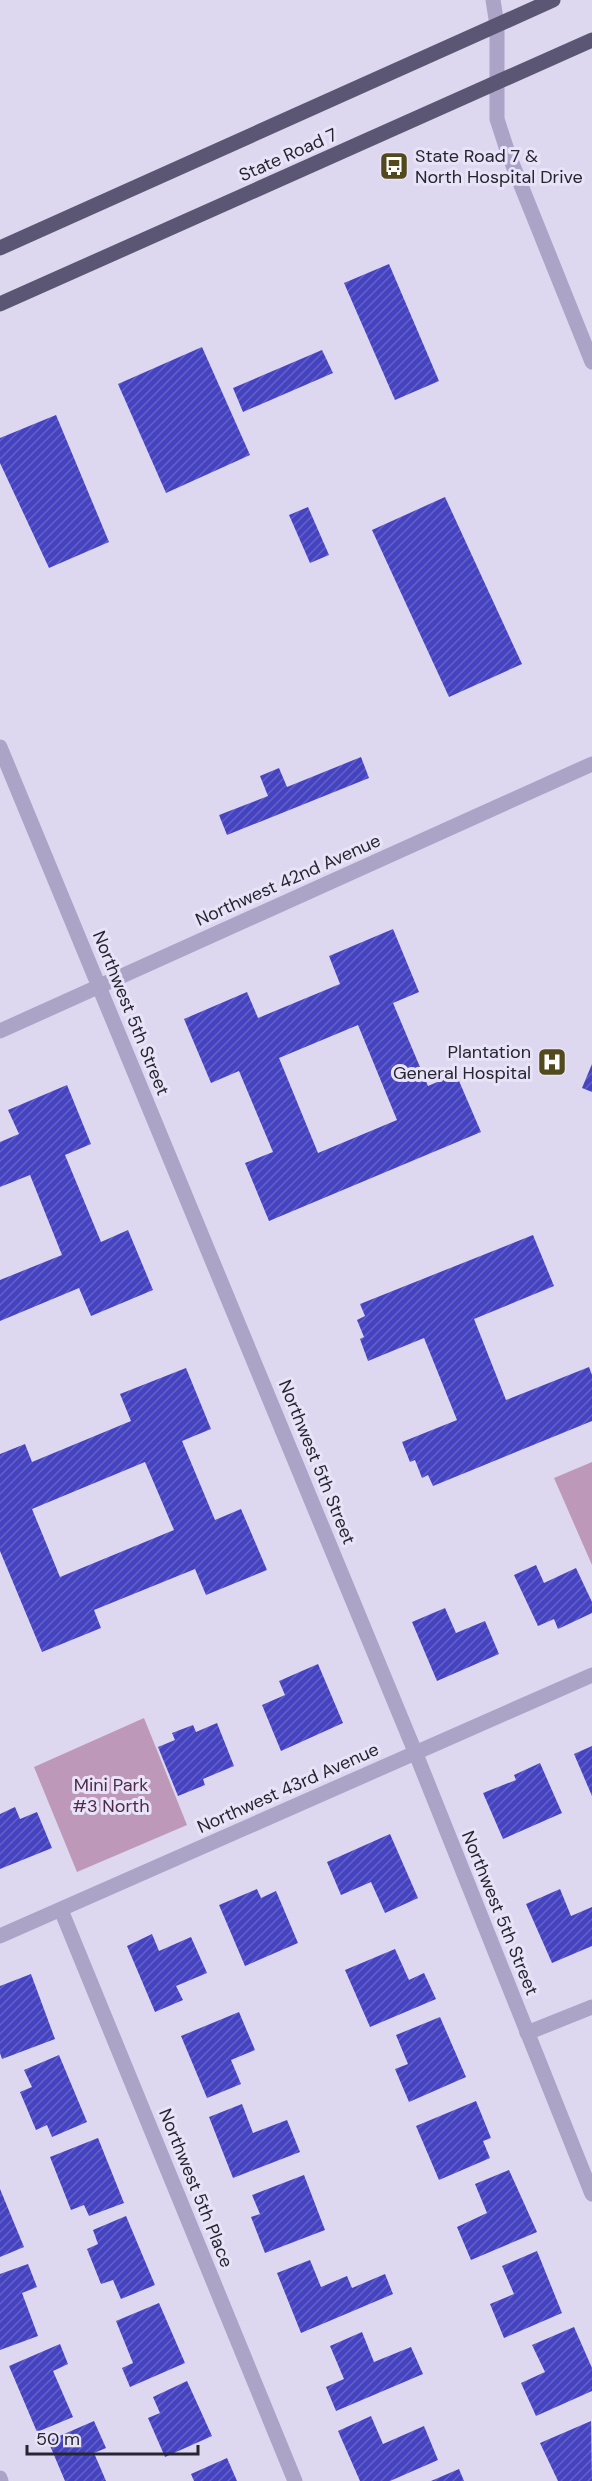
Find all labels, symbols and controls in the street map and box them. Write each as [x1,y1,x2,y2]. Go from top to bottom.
street label: State Road 7 [235,123,341,187]
place label: State Road 7 & North Hospital Drive [415,144,583,189]
bus stop icon: State Road 7 & North Hospital Drive [378,150,410,182]
street label: Northwest 42nd Avenue [192,828,384,932]
street label: Northwest 5th Street [87,927,175,1099]
place label: Plantation General Hospital [393,1040,531,1085]
hospital icon: Plantation General Hospital [536,1046,568,1078]
street label: Northwest 5th Street [273,1376,361,1548]
street label: Northwest 43rd Avenue [193,1737,383,1839]
park label: Mini Park #3 North [72,1773,150,1818]
street label: Northwest 5th Street [456,1827,544,1999]
street label: Northwest 5th Place [153,2105,239,2271]
scale bar [27,2418,198,2456]
text: 50 m [36,2427,80,2451]

